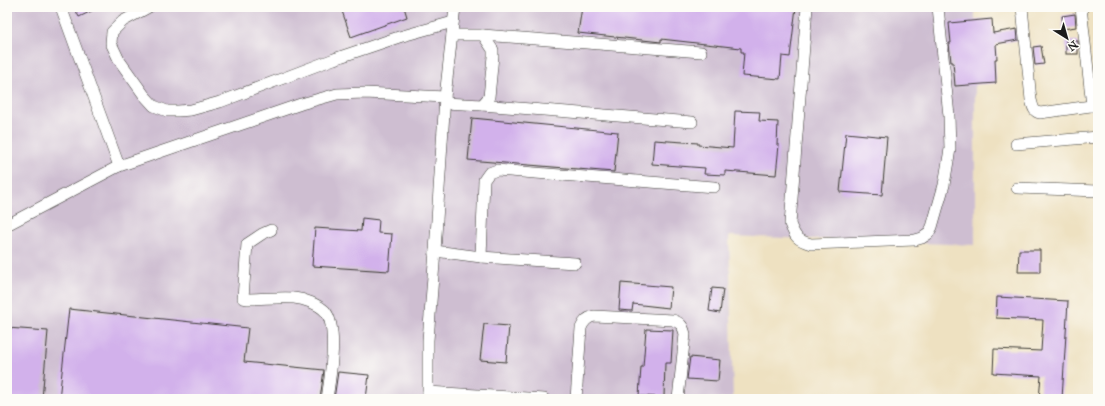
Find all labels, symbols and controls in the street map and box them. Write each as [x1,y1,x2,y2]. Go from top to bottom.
north arrow [1047,18,1087,58]
text: N [1065,38,1080,54]

